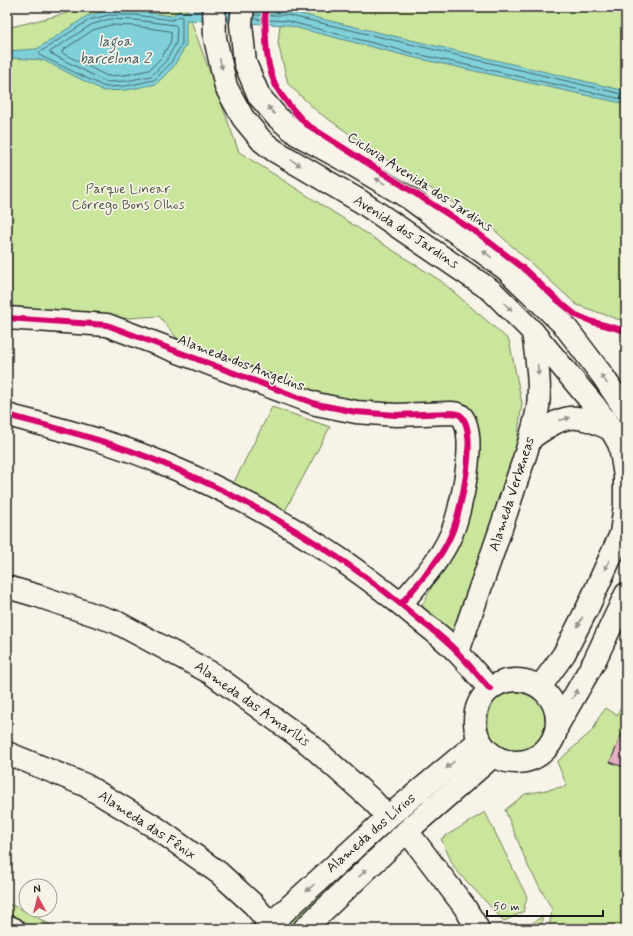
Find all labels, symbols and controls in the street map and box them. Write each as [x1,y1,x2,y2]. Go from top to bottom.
water label: lagoa barcelona 2 [79,32,152,69]
one-way arrow [218,58,224,70]
one-way arrow [267,105,276,115]
street label: Ciclovia Avenida dos Jardins [346,130,494,234]
one-way arrow [290,160,302,167]
one-way arrow [374,177,386,184]
park label: Parque Linear Córrego Bons Olhos [71,180,185,215]
street label: Avenida dos Jardins [352,193,460,271]
one-way arrow [481,250,492,258]
one-way arrow [503,302,513,311]
street label: Alameda dos Angelins [175,331,307,395]
one-way arrow [535,364,541,377]
one-way arrow [600,374,608,384]
one-way arrow [558,416,571,422]
street label: Alameda Verbeneas [485,434,539,554]
one-way arrow [604,560,610,571]
one-way arrow [577,616,583,628]
street label: Alameda das Amarílis [191,657,313,751]
one-way arrow [572,688,579,700]
one-way arrow [444,761,455,770]
street label: Alameda das Fênix [95,787,199,863]
street label: Alameda dos Lírios [323,789,419,877]
one-way arrow [358,869,367,878]
north arrow [18,878,58,918]
text: N [32,882,41,896]
one-way arrow [305,883,314,892]
scale bar [487,892,603,918]
text: 50 m [493,899,520,915]

